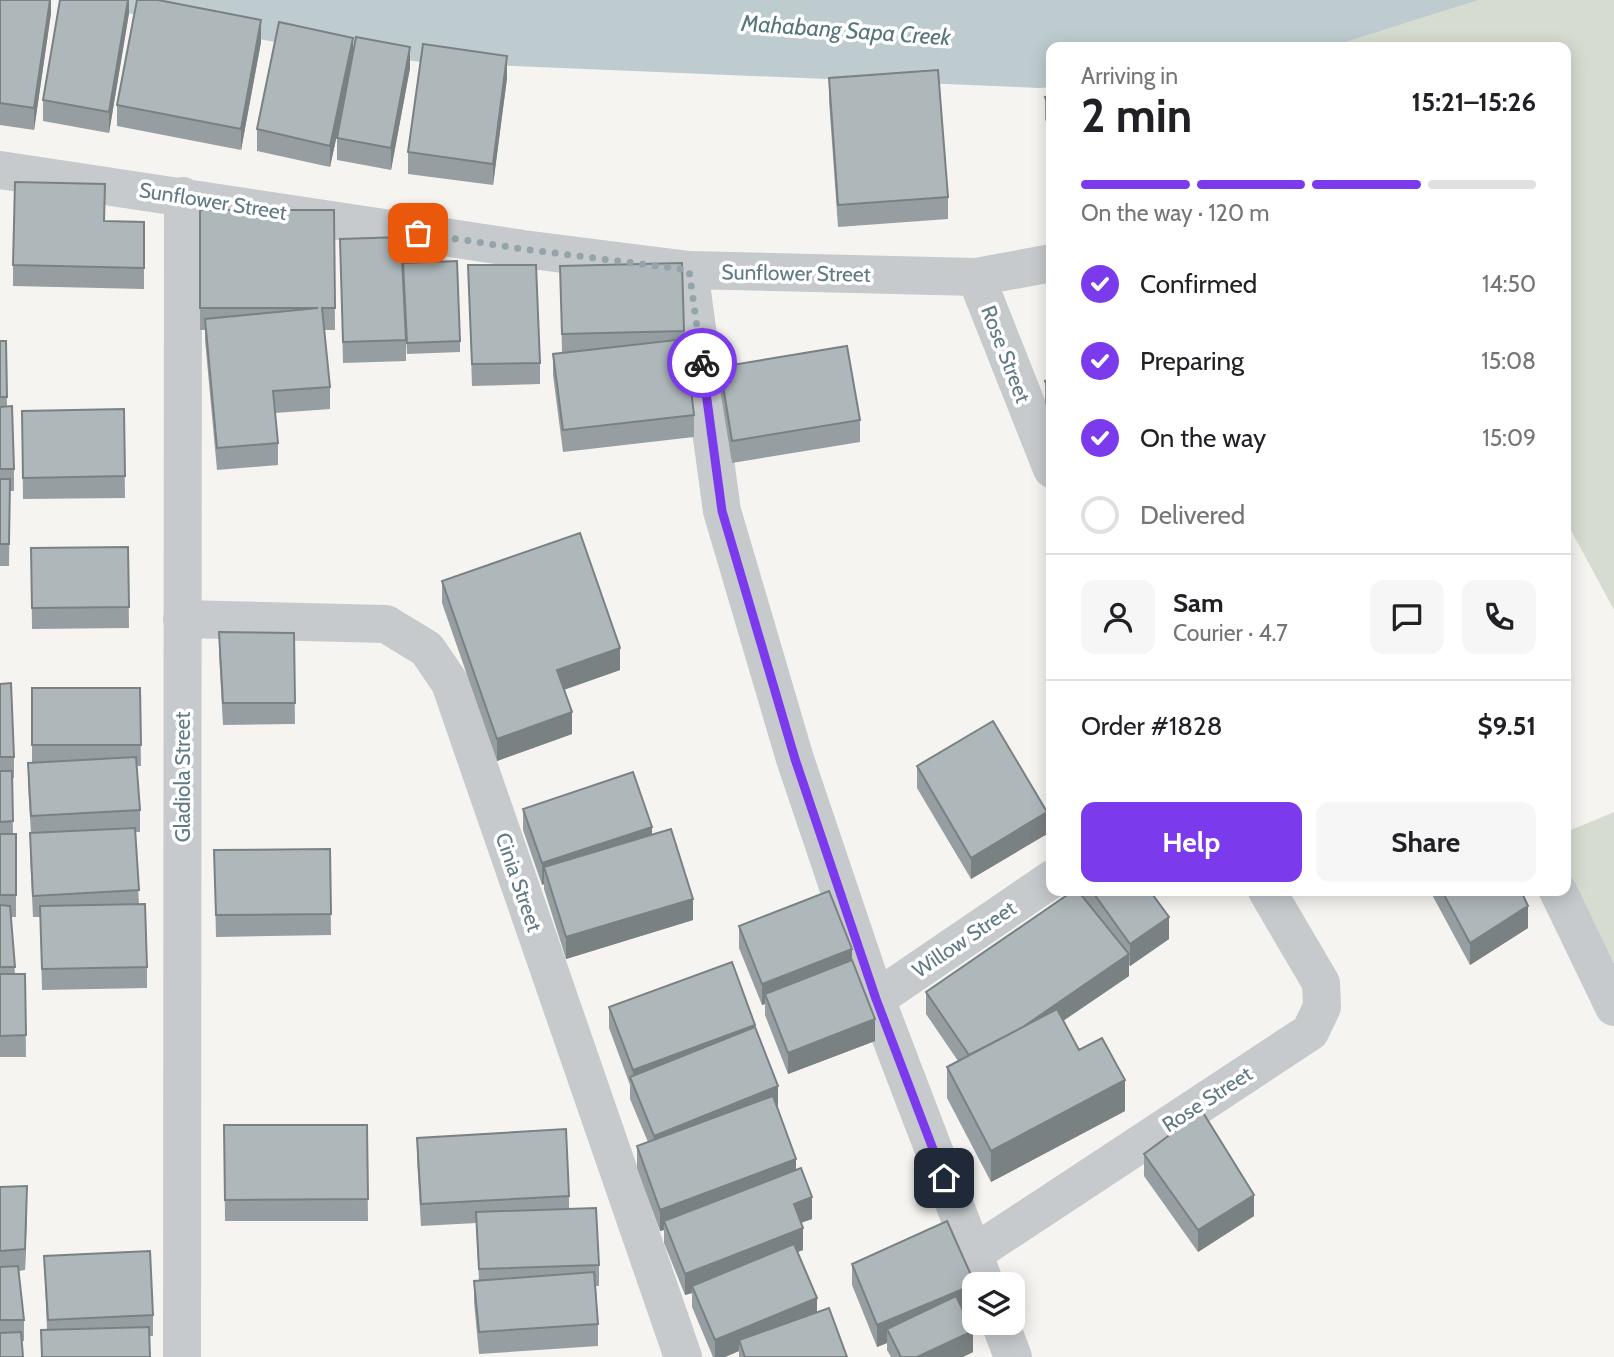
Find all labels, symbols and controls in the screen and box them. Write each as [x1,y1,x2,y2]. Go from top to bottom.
water label: Mahabang Sapa Creek [739,9,953,51]
text: Arriving in [1081,62,1178,90]
text: 15:21–15:26 [1412,86,1536,118]
text: 2 min [1081,88,1192,144]
street label: Sunflower Street [137,177,289,225]
text: On the way · 120 m [1081,199,1269,227]
pin [388,203,448,263]
icon: bag [399,214,437,252]
street label: Sunflower Street [721,259,871,287]
icon: check [1081,265,1119,303]
text: Confirmed [1140,268,1257,300]
text: 14:50 [1482,270,1536,298]
street label: Rose Street [976,302,1036,406]
courier [667,328,737,398]
icon: check [1081,342,1119,380]
icon: bike [683,344,721,382]
text: Preparing [1140,345,1244,377]
text: 15:08 [1481,347,1536,375]
icon: check [1081,419,1119,457]
text: On the way [1140,422,1266,454]
text: 15:09 [1482,424,1536,452]
text: Delivered [1140,499,1245,531]
button: person [1081,580,1155,654]
button: chat [1370,580,1444,654]
button: phone [1462,580,1536,654]
text: Sam [1173,587,1224,619]
text: Courier · 4.7 [1173,619,1288,647]
text: Order #1828 [1081,710,1222,742]
text: $9.51 [1477,710,1536,742]
street label: Gladiola Street [170,712,195,842]
button: Help [1081,802,1302,882]
button: Share [1316,802,1536,882]
street label: Cinia Street [490,829,548,935]
street label: Willow Street [908,895,1020,983]
street label: Rose Street [1157,1061,1257,1137]
pin [914,1148,974,1208]
icon: home [925,1159,963,1197]
map controls [962,1272,1025,1335]
button: layers [962,1272,1025,1335]

